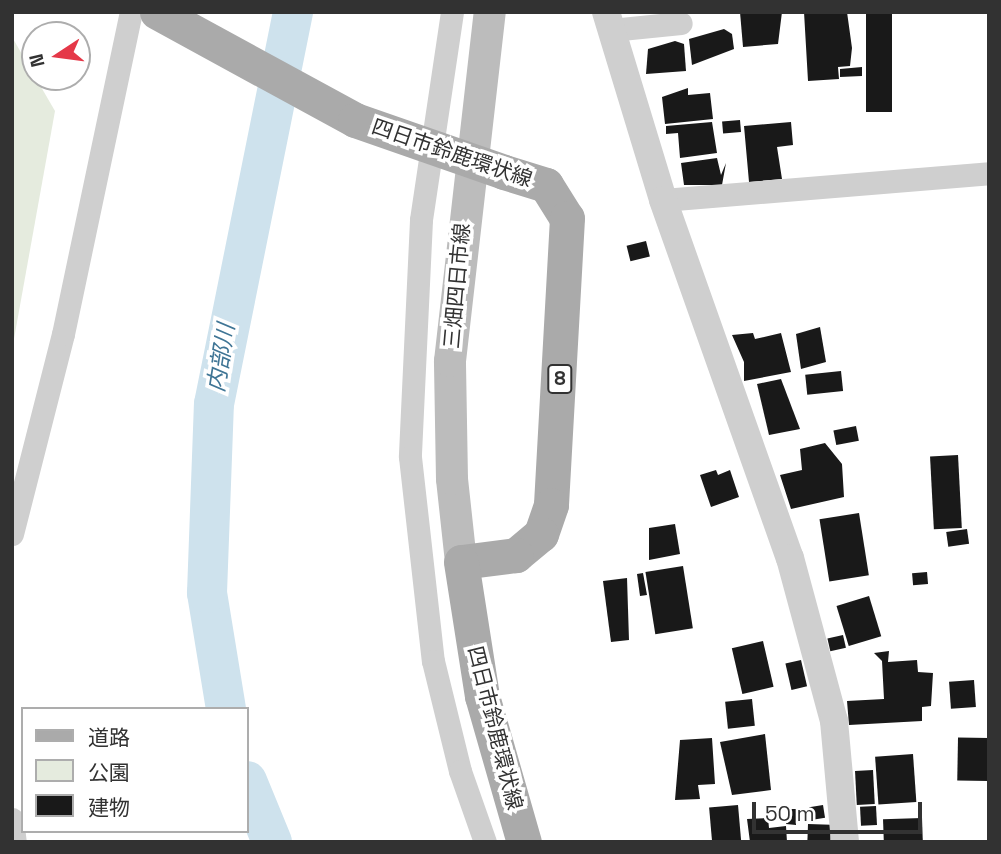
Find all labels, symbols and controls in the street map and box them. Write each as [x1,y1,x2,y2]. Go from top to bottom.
north arrow [21,21,91,91]
text: N [23,51,51,69]
street label: 四日市鈴鹿環状線 [368,114,536,192]
street label: 三畑四日市線 [439,222,475,350]
water label: 内部川 [202,322,240,394]
road number: 8 [546,364,574,394]
street label: 四日市鈴鹿環状線 [462,643,528,813]
legend [21,707,248,833]
text: 道路 [88,724,130,751]
text: 公園 [88,759,130,786]
scale bar [756,788,926,832]
text: 建物 [88,794,130,821]
text: 50 m [765,800,815,827]

